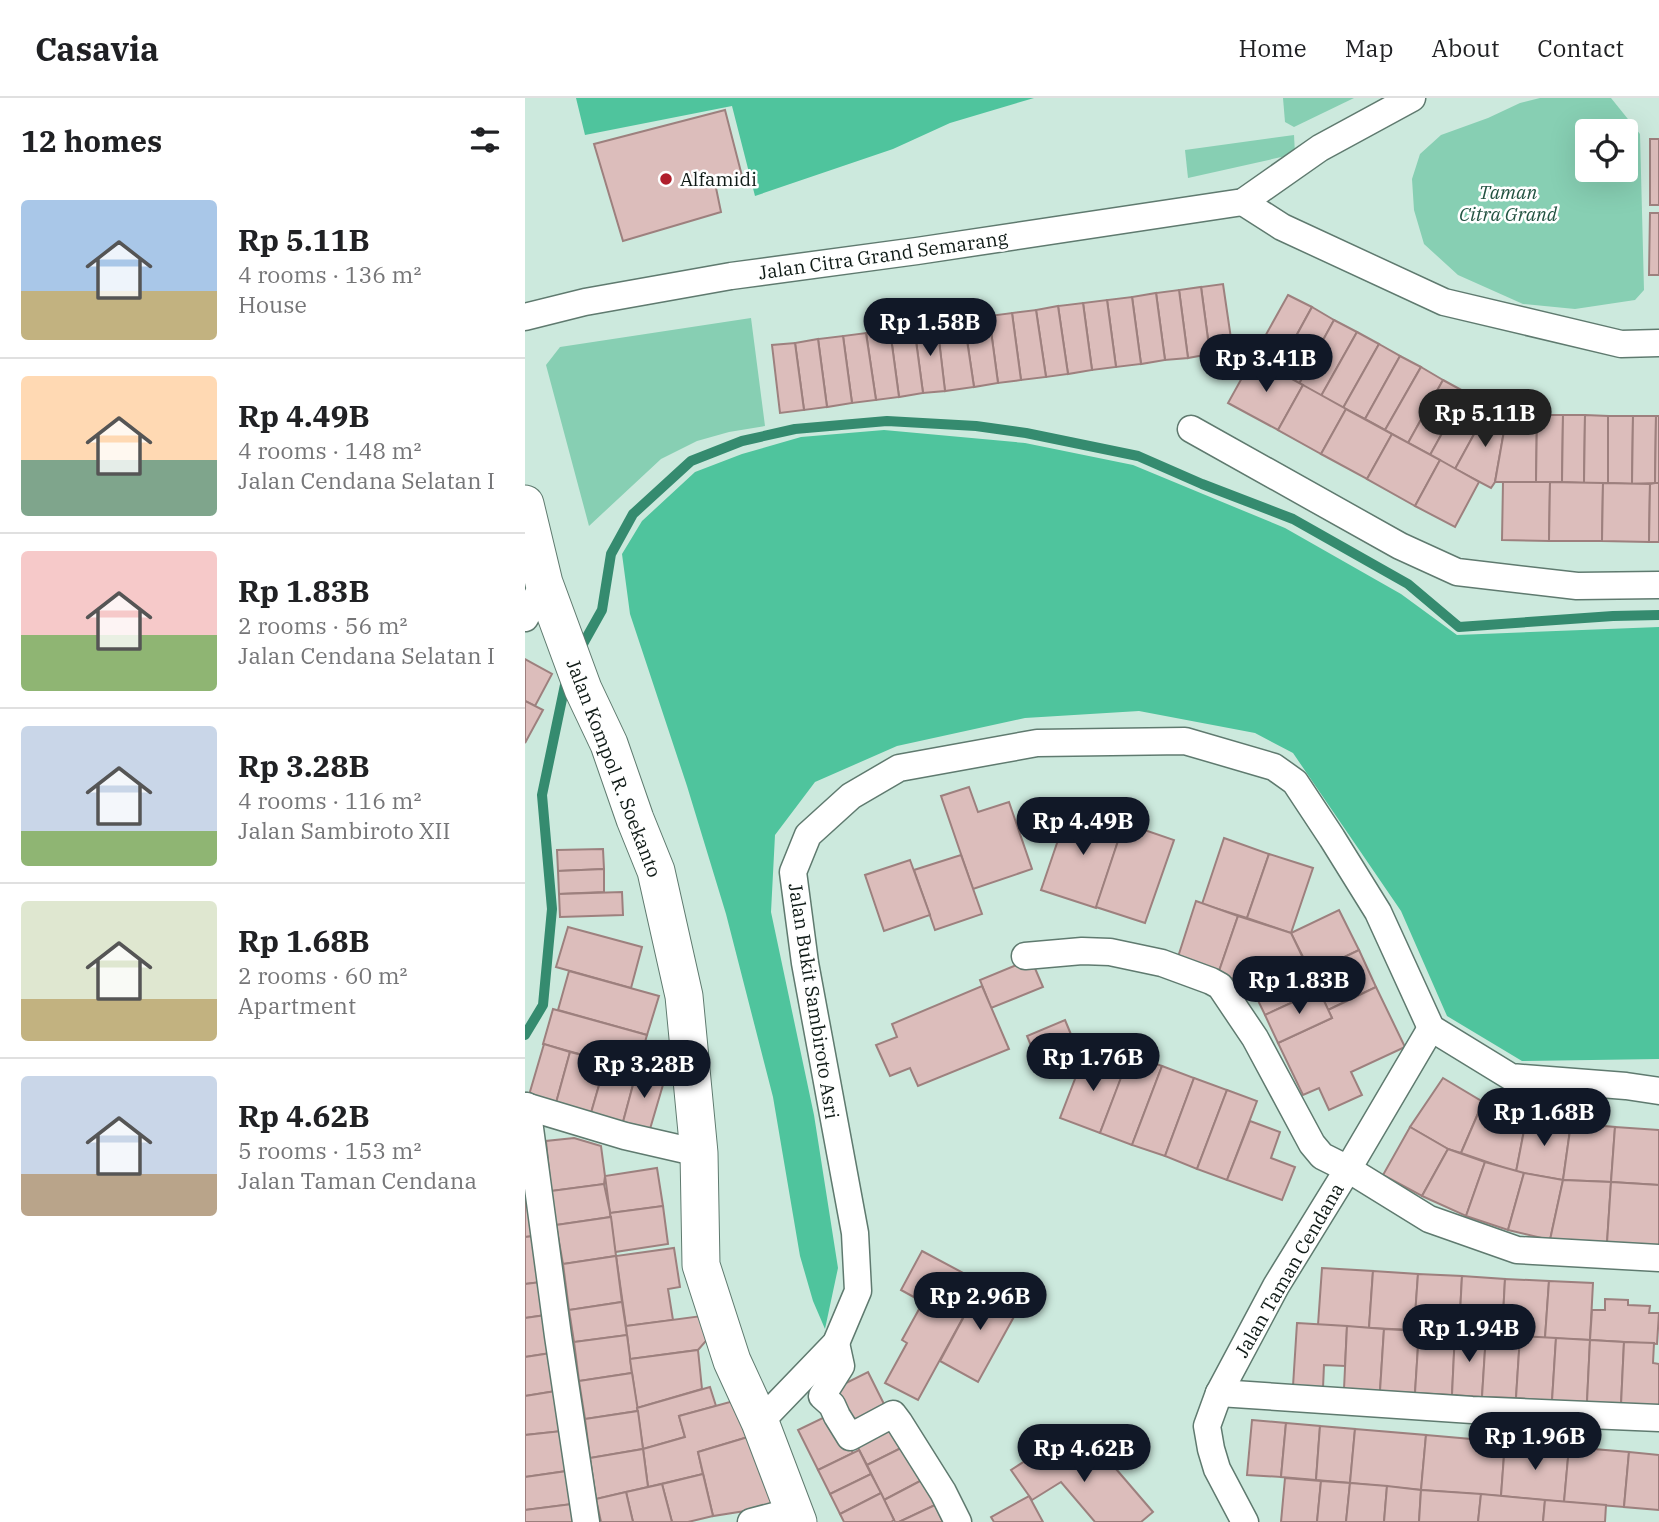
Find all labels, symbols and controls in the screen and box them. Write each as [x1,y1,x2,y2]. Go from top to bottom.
text: Casavia [35,27,159,70]
text: Home [1239,32,1307,64]
text: Map [1345,32,1393,64]
text: About [1431,32,1499,64]
text: Contact [1537,32,1624,64]
map controls [1575,119,1638,182]
button: locate [1575,119,1638,182]
text: 12 homes [21,121,162,160]
icon: filters [466,121,504,159]
place label: Alfamidi [680,167,757,191]
marker: Alfamidi [658,171,674,187]
park label: Taman Citra Grand [1459,180,1558,226]
text: Rp 5.11B [238,220,370,259]
street label: Jalan Citra Grand Semarang [757,226,1010,284]
icon: home [77,228,161,312]
text: 4 rooms · 136 m² [238,259,421,289]
text: House [238,289,307,319]
pin: Rp 1.58B [858,299,1002,358]
text: Rp 1.58B [880,306,980,336]
pin: Rp 3.41B [1194,334,1338,394]
text: Rp 3.41B [1216,342,1316,372]
pin: Rp 5.11B [1413,390,1557,449]
text: Rp 4.49B [238,396,370,435]
text: Rp 5.11B [1435,397,1535,427]
icon: home [77,404,161,488]
text: 4 rooms · 148 m² [238,435,421,465]
text: Jalan Cendana Selatan I [238,465,495,495]
text: Rp 1.83B [238,571,370,610]
icon: home [77,579,161,663]
text: 2 rooms · 56 m² [238,610,408,640]
text: Jalan Cendana Selatan I [238,640,495,670]
street label: Jalan Kompol R. Soekanto [561,655,667,881]
text: Rp 3.28B [238,746,370,785]
icon: home [77,754,161,838]
text: 4 rooms · 116 m² [238,785,421,815]
pin: Rp 4.49B [1011,798,1155,857]
text: Rp 4.49B [1033,805,1133,835]
text: Jalan Sambiroto XII [238,815,450,845]
street label: Jalan Bukit Sambiroto Asri [783,881,845,1121]
text: Rp 1.68B [238,921,370,960]
icon: home [77,929,161,1013]
pin: Rp 1.83B [1227,956,1371,1016]
text: 2 rooms · 60 m² [238,960,408,990]
text: Rp 1.83B [1249,964,1349,994]
text: Apartment [238,990,356,1020]
pin: Rp 1.76B [1021,1034,1165,1093]
pin: Rp 3.28B [572,1040,716,1100]
text: Rp 1.76B [1043,1041,1143,1071]
text: Rp 3.28B [594,1048,694,1078]
pin: Rp 1.68B [1472,1088,1616,1148]
text: Rp 4.62B [238,1096,370,1135]
text: Rp 1.68B [1494,1096,1594,1126]
icon: home [77,1104,161,1188]
text: 5 rooms · 153 m² [238,1135,421,1165]
text: Jalan Taman Cendana [238,1165,477,1195]
street label: Jalan Taman Cendana [1229,1178,1349,1362]
pin: Rp 2.96B [908,1272,1052,1332]
text: Rp 2.96B [930,1280,1030,1310]
pin: Rp 1.94B [1397,1304,1541,1364]
text: Rp 1.94B [1419,1312,1519,1342]
pin: Rp 1.96B [1463,1412,1607,1472]
text: Rp 1.96B [1485,1420,1585,1450]
pin: Rp 4.62B [1012,1424,1156,1484]
text: Rp 4.62B [1034,1432,1134,1462]

